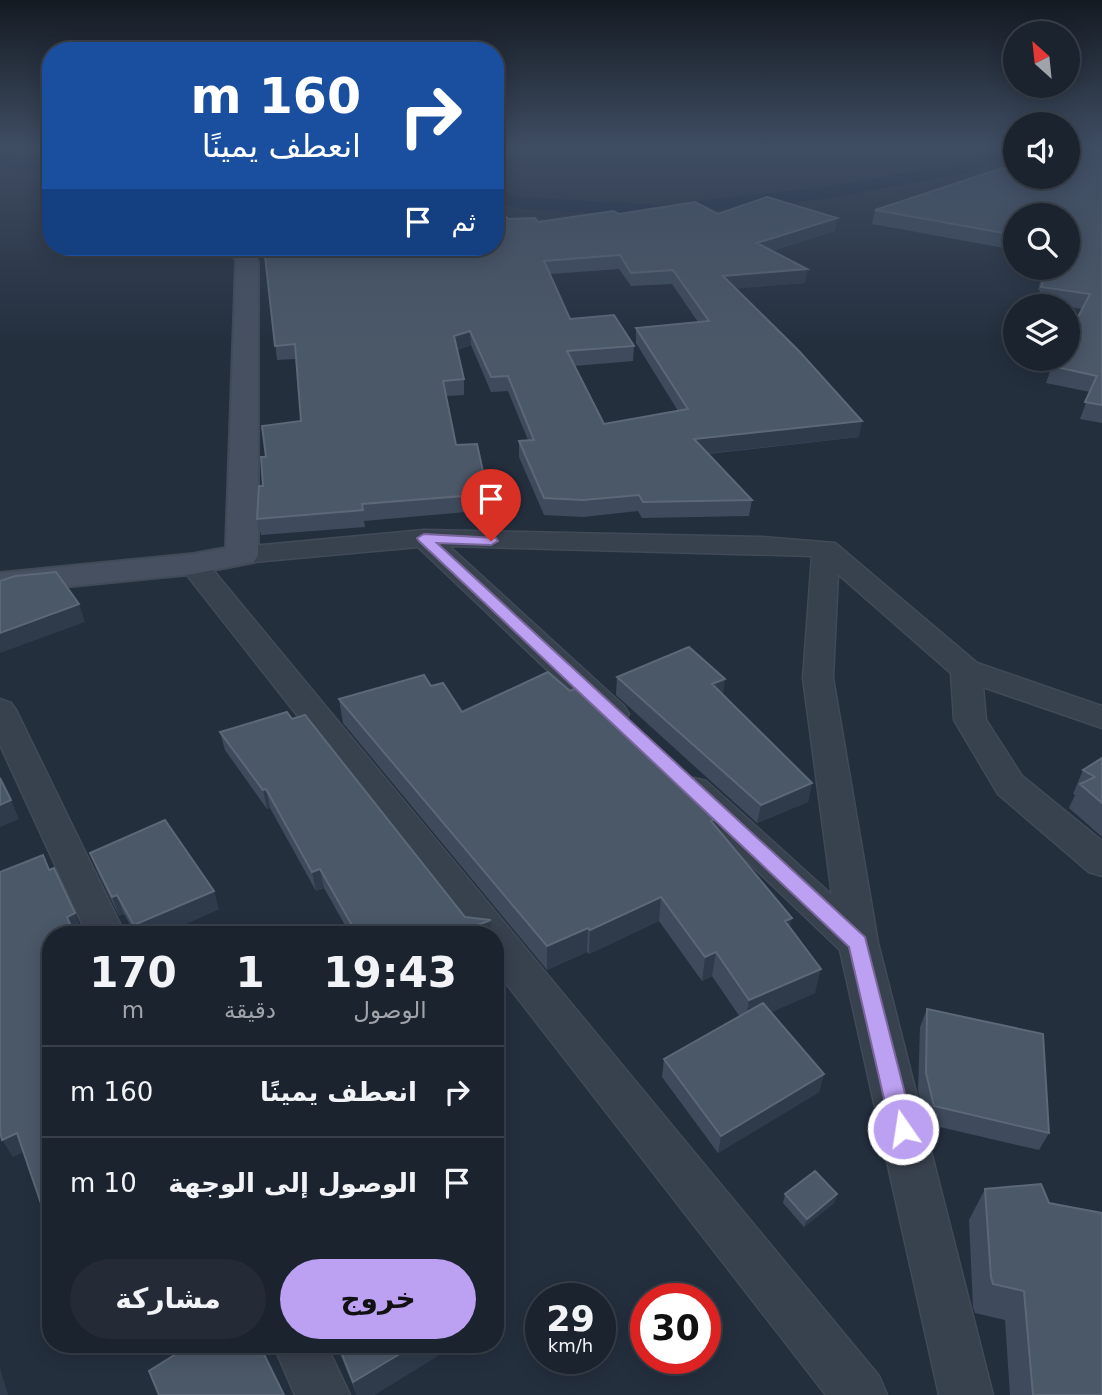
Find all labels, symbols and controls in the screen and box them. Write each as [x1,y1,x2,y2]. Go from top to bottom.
north arrow [1003,21,1080,98]
map controls [1003,21,1080,371]
text: 160 m [191,68,361,125]
icon: right [385,70,476,161]
button: sound [1003,112,1080,189]
text: انعطف يمينًا [202,127,361,165]
icon: arrive [399,203,437,241]
button: search [1003,203,1080,280]
text: ثم [451,207,476,237]
button: layers [1003,294,1080,371]
pin [461,469,521,541]
icon: arrive [472,480,510,518]
text: 170 [89,948,177,997]
text: 1 [235,948,265,997]
text: 19:43 [323,948,457,997]
text: m [122,997,144,1023]
text: دقيقة [224,997,276,1023]
text: الوصول [353,997,427,1023]
icon: right [438,1073,476,1111]
text: 160 m [70,1077,153,1107]
text: انعطف يمينًا [260,1077,417,1107]
position arrow [866,1092,940,1166]
icon: arrive [438,1164,476,1202]
text: 10 m [70,1168,137,1198]
text: الوصول إلى الوجهة [168,1168,417,1198]
button: مشاركة [70,1259,266,1339]
button: خروج [280,1259,476,1339]
speed limit sign: 30 [630,1283,721,1374]
text: 29 [546,1299,595,1339]
text: km/h [548,1335,593,1356]

